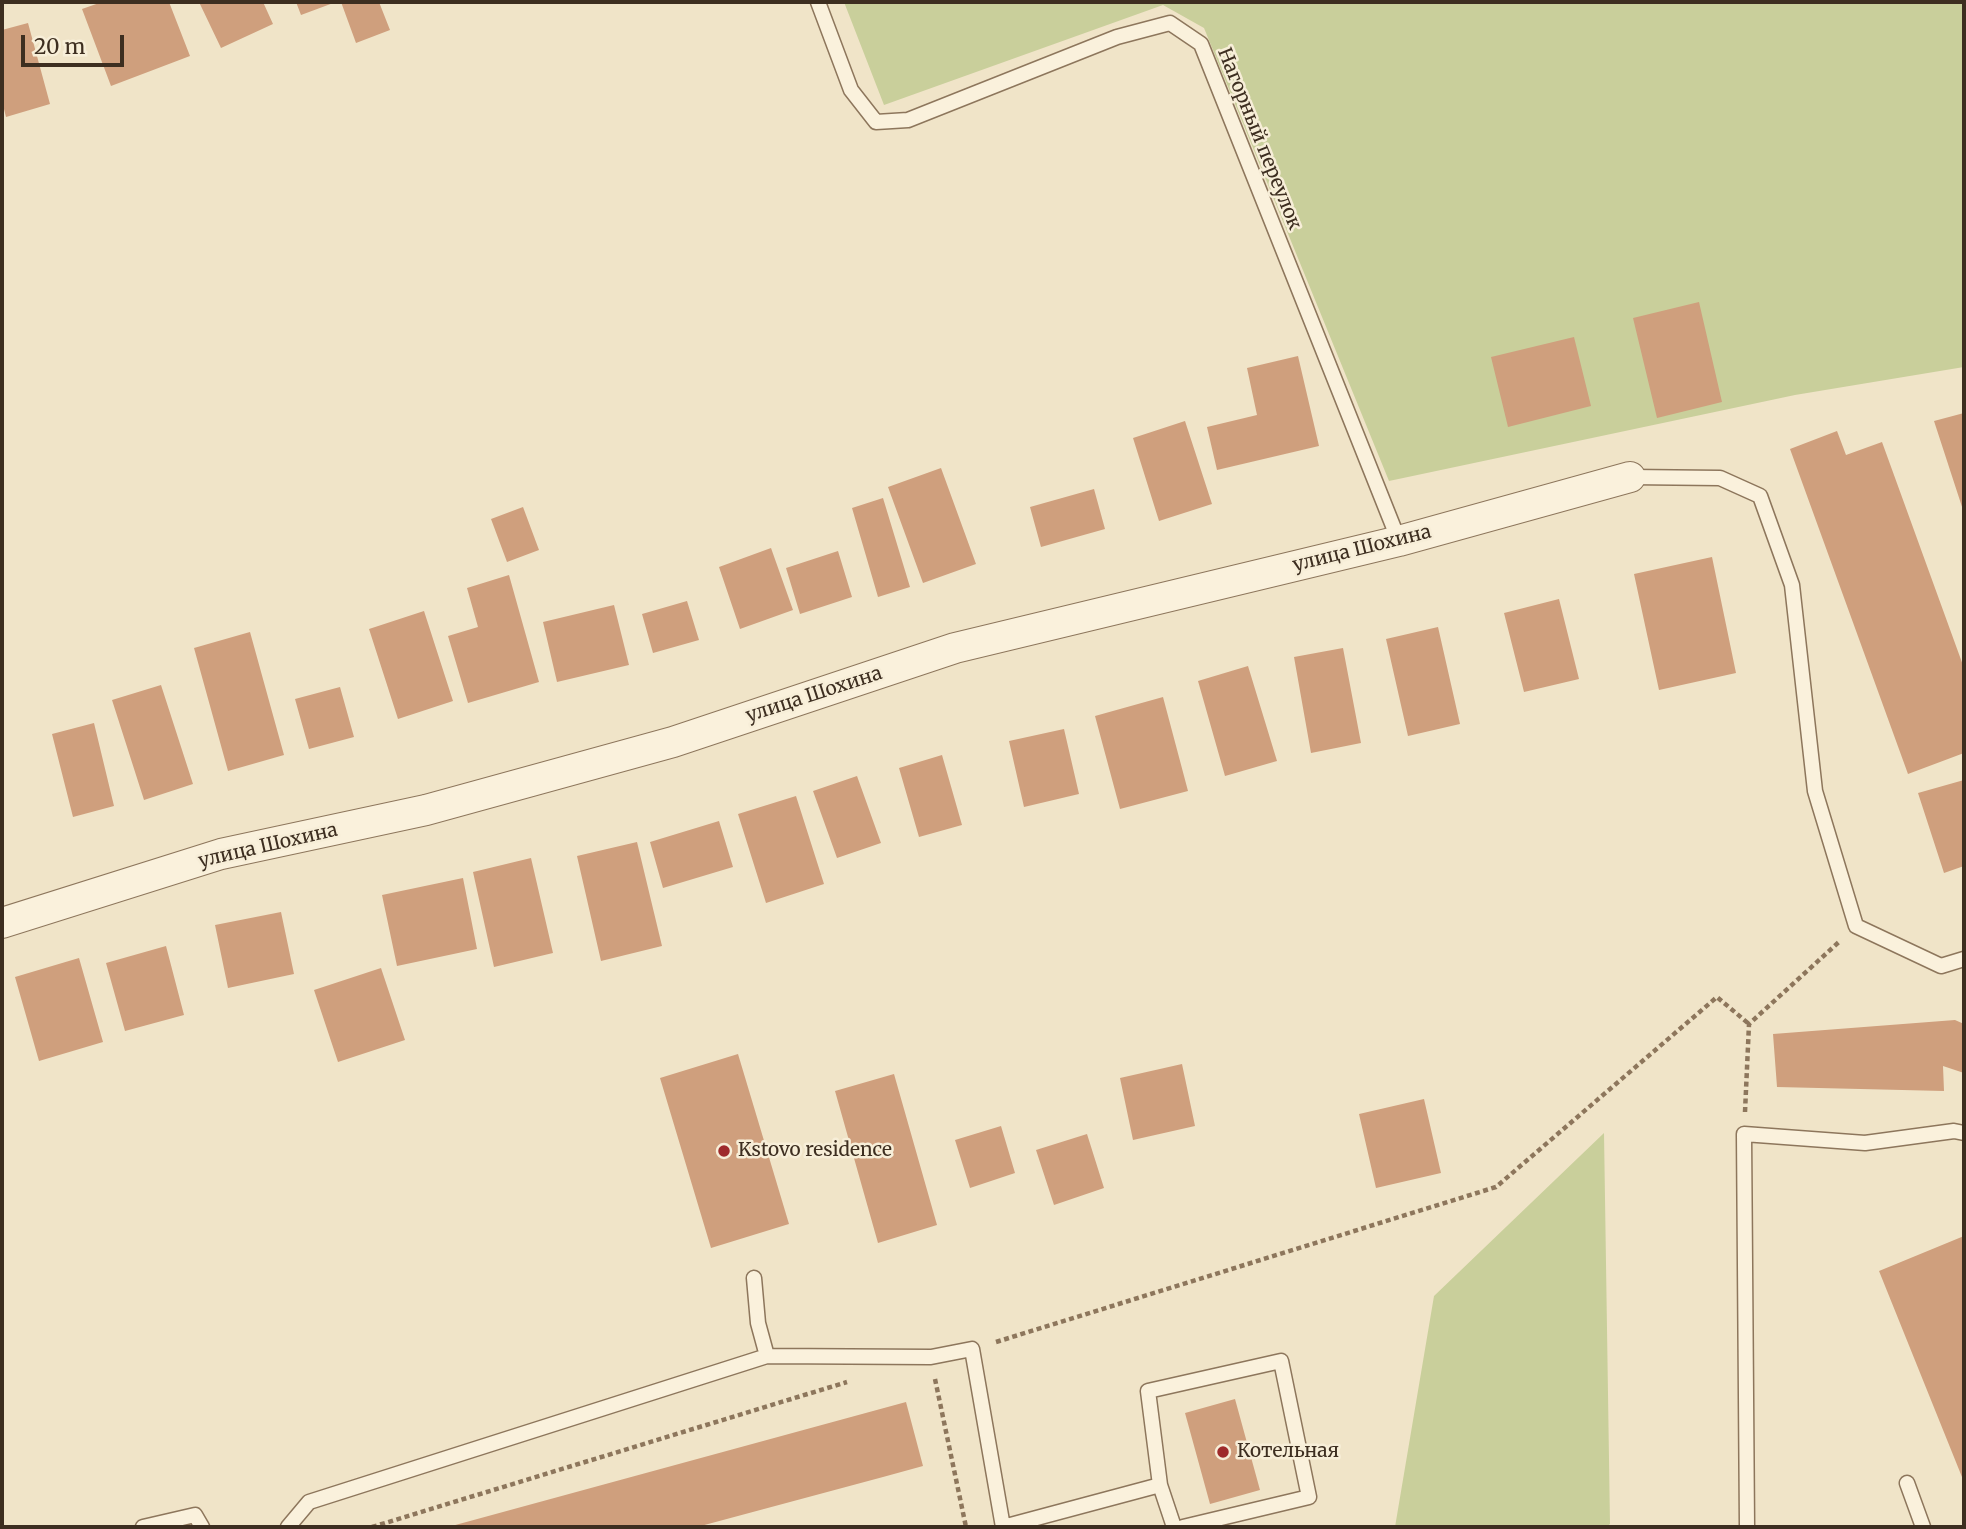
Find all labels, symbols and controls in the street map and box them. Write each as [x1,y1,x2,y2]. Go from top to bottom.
scale bar [24,21,128,65]
text: 20 m [34,33,85,60]
street label: Нагорный переулок [1212,45,1306,233]
street label: улица Шохина [1290,521,1434,577]
street label: улица Шохина [743,662,885,728]
street label: улица Шохина [196,819,340,873]
place label: Kstovo residence [738,1140,892,1162]
marker: Kstovo residence [716,1143,732,1159]
place label: Котельная [1237,1441,1339,1463]
marker: Котельная [1215,1444,1231,1460]

